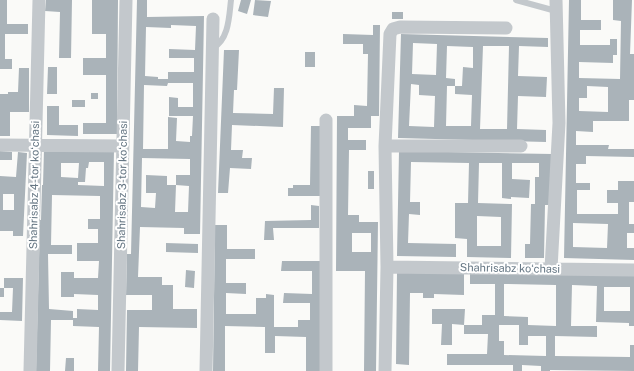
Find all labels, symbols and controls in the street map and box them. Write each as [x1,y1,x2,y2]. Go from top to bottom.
street label: Shahrisabz 4-tor koʻchasi [27,121,41,249]
street label: Shahrisabz 3-tor koʻchasi [115,121,129,249]
street label: Shahrisabz koʻchasi [460,261,560,275]

